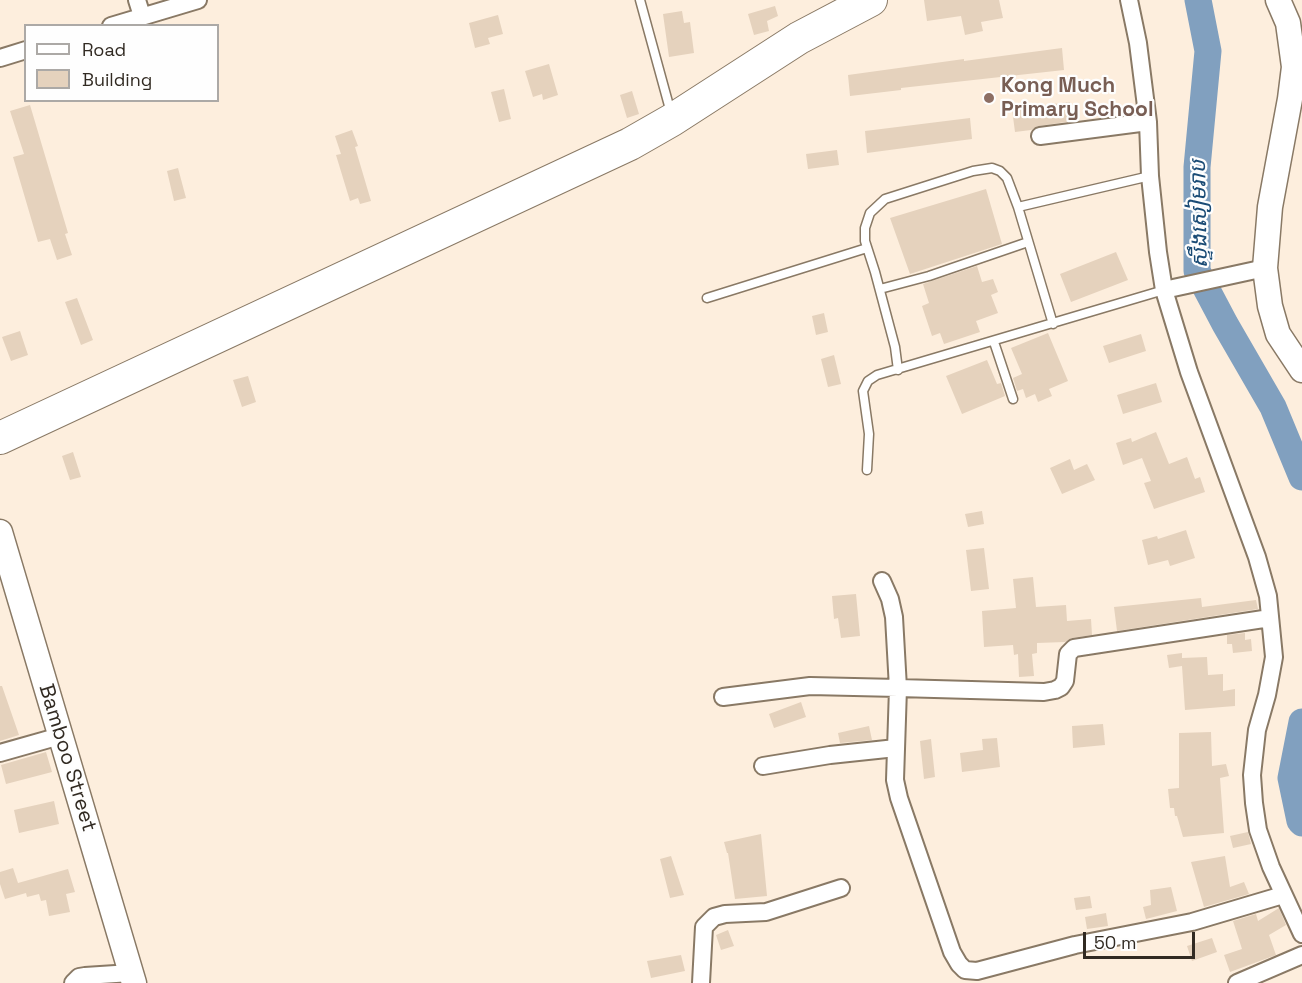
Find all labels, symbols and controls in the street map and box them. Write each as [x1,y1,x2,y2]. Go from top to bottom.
legend [24,24,219,102]
text: Road [82,38,126,61]
text: Building [82,68,152,91]
place label: Kong Much Primary School [1001,73,1154,123]
marker: Kong Much Primary School [982,91,996,105]
water label: ស្ទឹងសៀមរាប [1186,159,1214,269]
street label: Bamboo Street [33,681,101,835]
scale bar [1086,920,1198,958]
text: 50 m [1094,931,1136,954]

